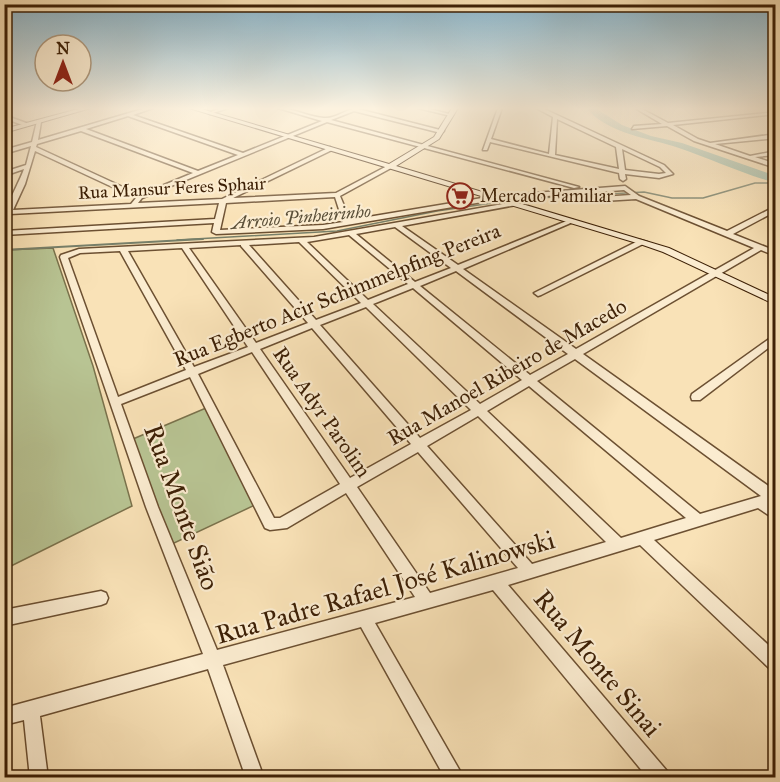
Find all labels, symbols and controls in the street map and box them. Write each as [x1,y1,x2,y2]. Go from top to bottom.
north arrow [33,33,93,93]
text: N [56,39,70,58]
street label: Rua Mansur Feres Sphair [77,172,267,204]
supermarket icon: Mercado Familiar [445,181,475,211]
place label: Mercado Familiar [480,185,613,207]
water label: Arroio Pinheirinho [228,200,372,234]
street label: Rua Egberto Acir Schimmelpfing Pereira [170,217,504,373]
street label: Rua Manoel Ribeiro de Macedo [383,293,632,451]
street label: Rua Adyr Parolim [267,342,377,483]
street label: Rua Monte Sião [137,420,227,594]
street label: Rua Padre Rafael José Kalinowski [212,523,558,651]
street label: Rua Monte Sinai [527,583,669,743]

